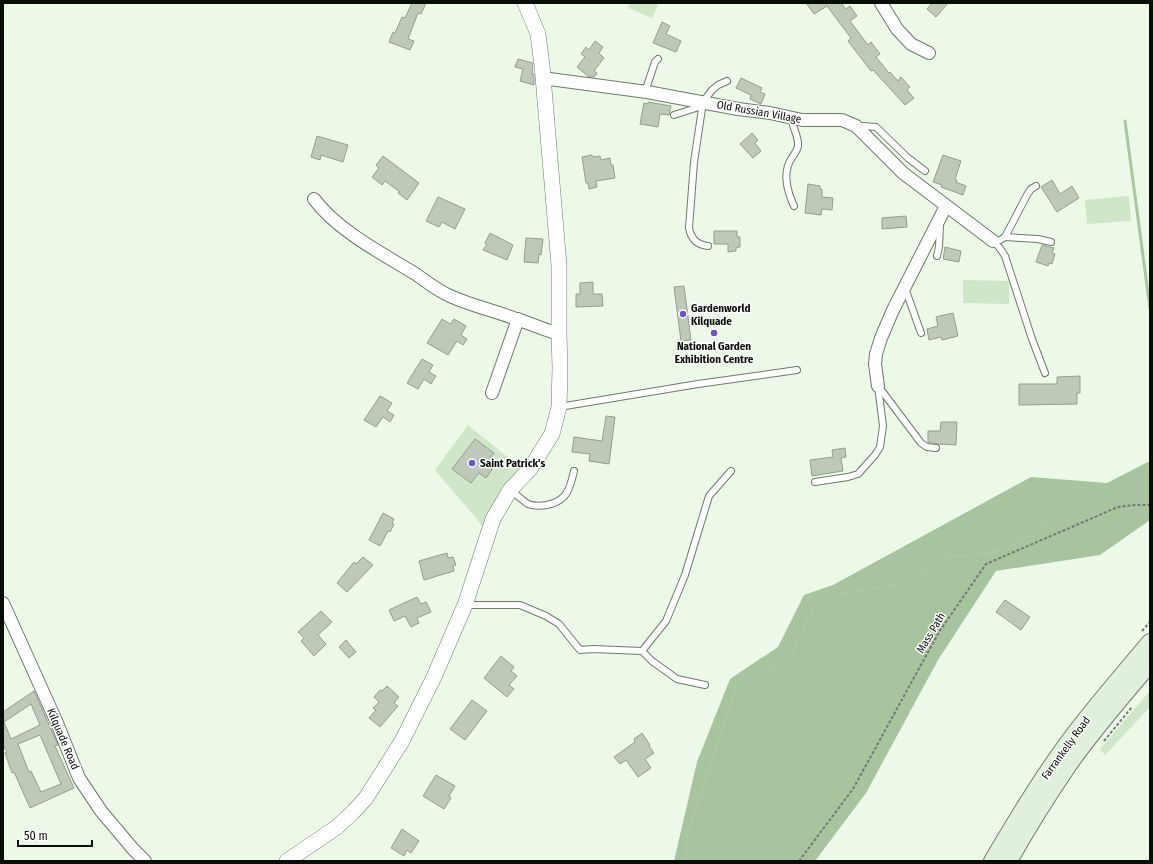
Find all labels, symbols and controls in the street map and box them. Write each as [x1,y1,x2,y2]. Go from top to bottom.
street label: Old Russian Village [716,98,802,126]
place label: Gardenworld Kilquade [691,302,750,328]
marker: Gardenworld Kilquade [678,309,688,319]
marker: National Garden Exhibition Centre [709,328,719,338]
place label: National Garden Exhibition Centre [675,340,754,366]
place label: Saint Patrick's [480,457,545,470]
marker: Saint Patrick's [467,458,477,468]
street label: Mass Path [914,610,948,656]
street label: Kilquade Road [44,706,82,772]
street label: Farrankelly Road [1039,714,1093,782]
scale bar [18,822,92,848]
text: 50 m [24,829,48,843]

